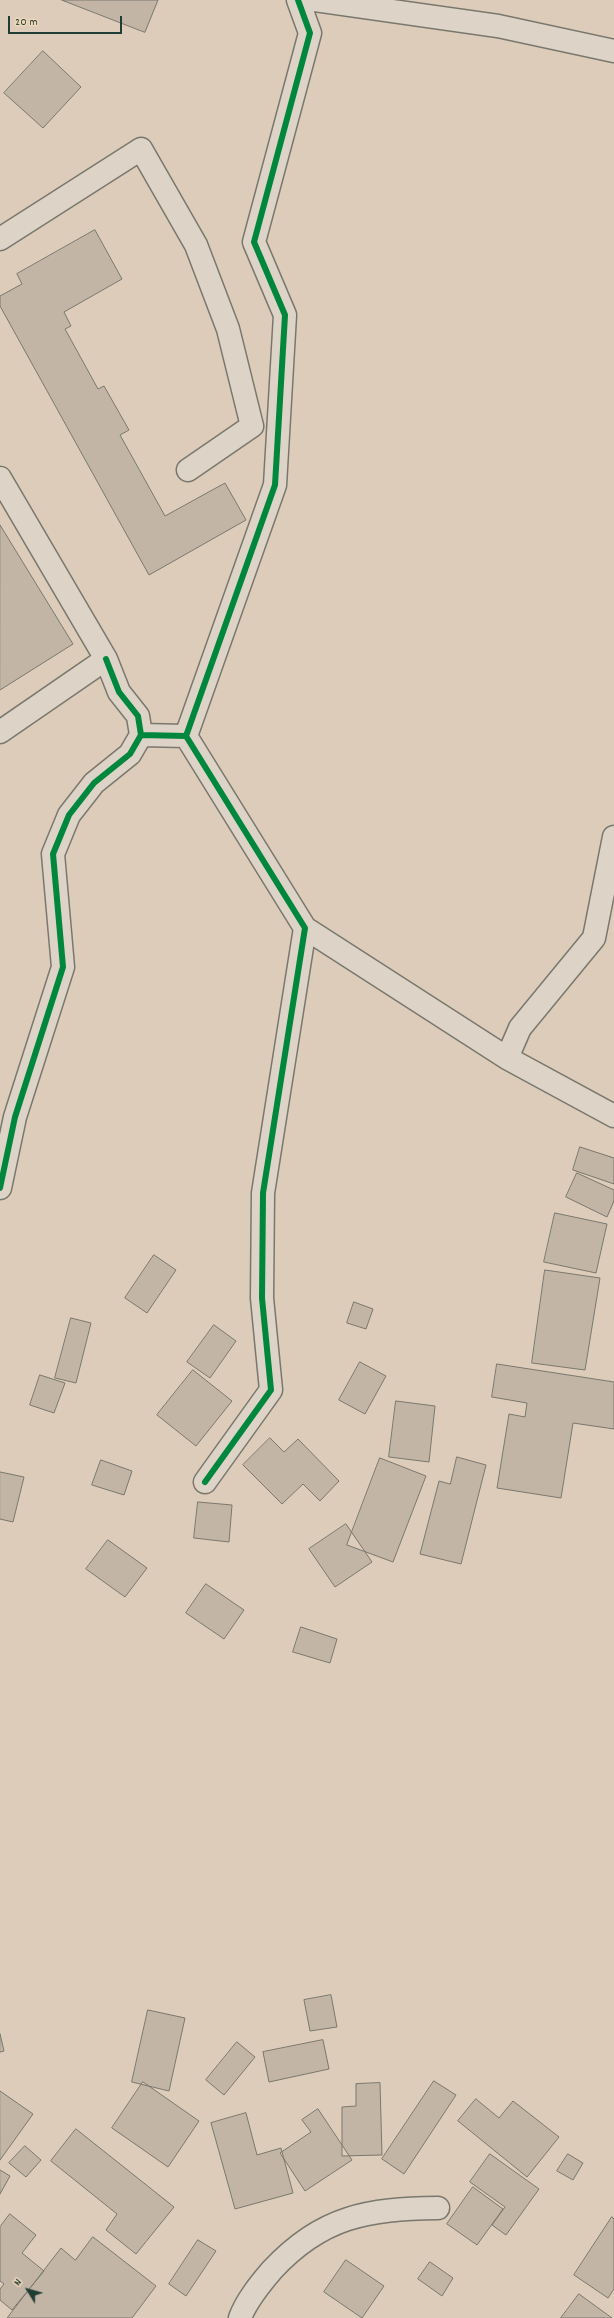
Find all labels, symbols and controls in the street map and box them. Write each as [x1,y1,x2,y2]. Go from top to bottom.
scale bar [10,8,124,34]
text: 20 m [15,14,38,31]
north arrow [8,2270,48,2310]
text: N [10,2276,26,2290]

